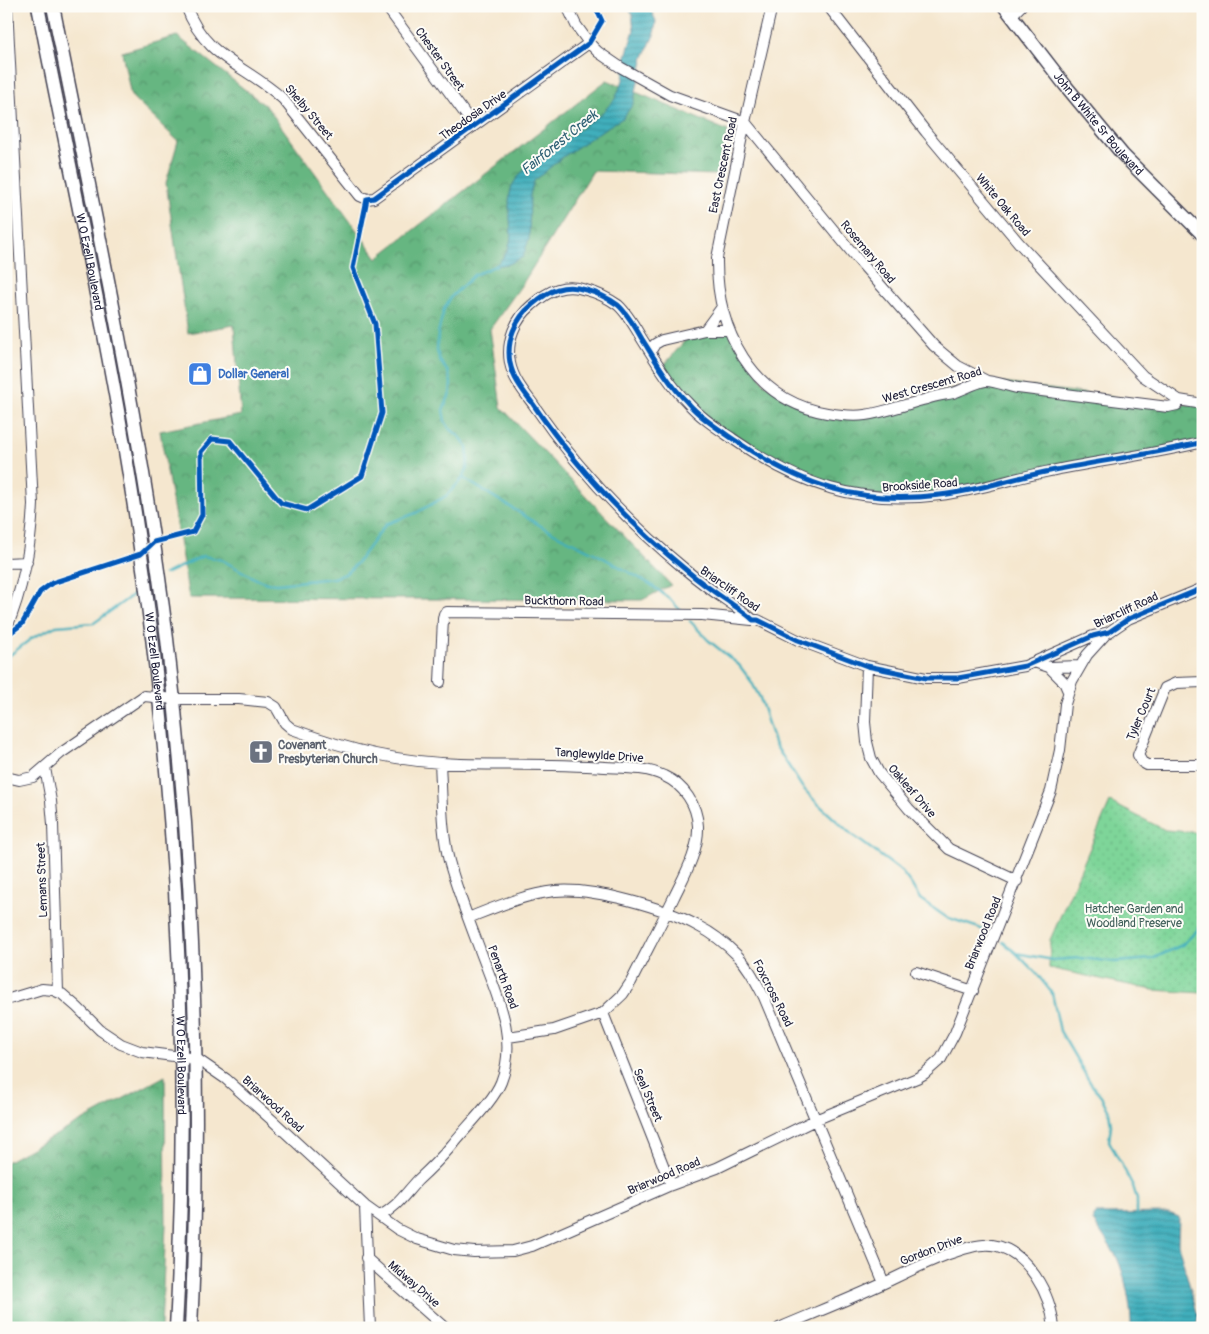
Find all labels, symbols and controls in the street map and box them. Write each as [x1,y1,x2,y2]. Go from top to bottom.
street label: Chester Street [412,25,468,94]
street label: John B White Sr Boulevard [1050,69,1146,179]
street label: Shelby Street [281,82,336,143]
street label: Theodosia Drive [437,87,510,144]
water label: Fairforest Creek [518,106,602,178]
street label: East Crescent Road [706,115,741,215]
street label: White Oak Road [972,171,1033,240]
street label: W O Ezell Boulevard [72,212,106,312]
street label: Rosemary Road [837,218,898,287]
shop icon: Dollar General [187,361,213,387]
street label: West Crescent Road [881,364,984,407]
place label: Dollar General [218,367,289,382]
street label: Brookside Road [882,475,958,496]
street label: Briarcliff Road [697,563,763,616]
street label: Briarcliff Road [1092,589,1161,632]
street label: Buckthorn Road [524,593,604,610]
street label: W O Ezell Boulevard [141,611,167,712]
street label: Tyler Court [1124,685,1159,743]
place label: Covenant Presbyterian Church [278,738,378,767]
church icon: Covenant Presbyterian Church [248,739,274,765]
street label: Tanglewylde Drive [554,745,644,766]
street label: Oakleaf Drive [884,762,939,821]
street label: Lemans Street [34,842,51,918]
street label: Briarwood Road [962,894,1005,972]
park label: Hatcher Garden and Woodland Preserve [1085,902,1183,931]
street label: Penarth Road [484,943,521,1011]
street label: Foxcross Road [749,957,796,1030]
street label: W O Ezell Boulevard [172,1016,189,1115]
street label: Seal Street [630,1066,666,1124]
street label: Briarwood Road [239,1073,307,1136]
street label: Briarwood Road [626,1154,703,1198]
street label: Gordon Drive [898,1232,964,1269]
street label: Midway Drive [385,1258,443,1311]

